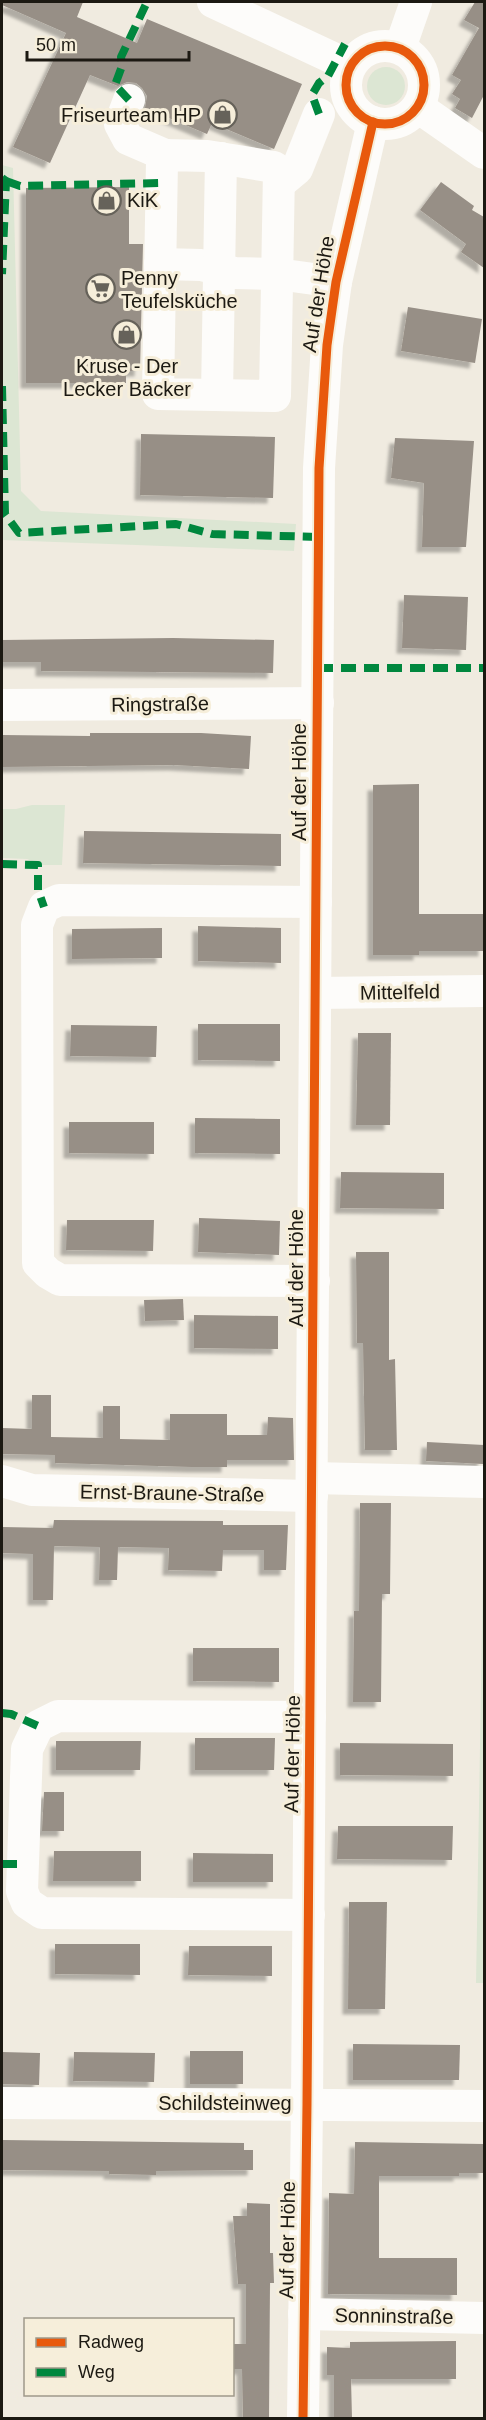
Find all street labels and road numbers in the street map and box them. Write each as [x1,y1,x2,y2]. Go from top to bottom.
street label: Auf der Höhe [298,234,338,354]
street label: Ringstraße [111,692,209,716]
street label: Auf der Höhe [288,723,310,841]
street label: Mittelfeld [360,980,440,1004]
street label: Auf der Höhe [285,1209,307,1327]
street label: Ernst-Braune-Straße [80,1480,264,1506]
street label: Auf der Höhe [280,1695,304,1813]
street label: Schildsteinweg [158,2092,292,2114]
street label: Auf der Höhe [275,2181,299,2299]
street label: Sonninstraße [334,2304,454,2328]

